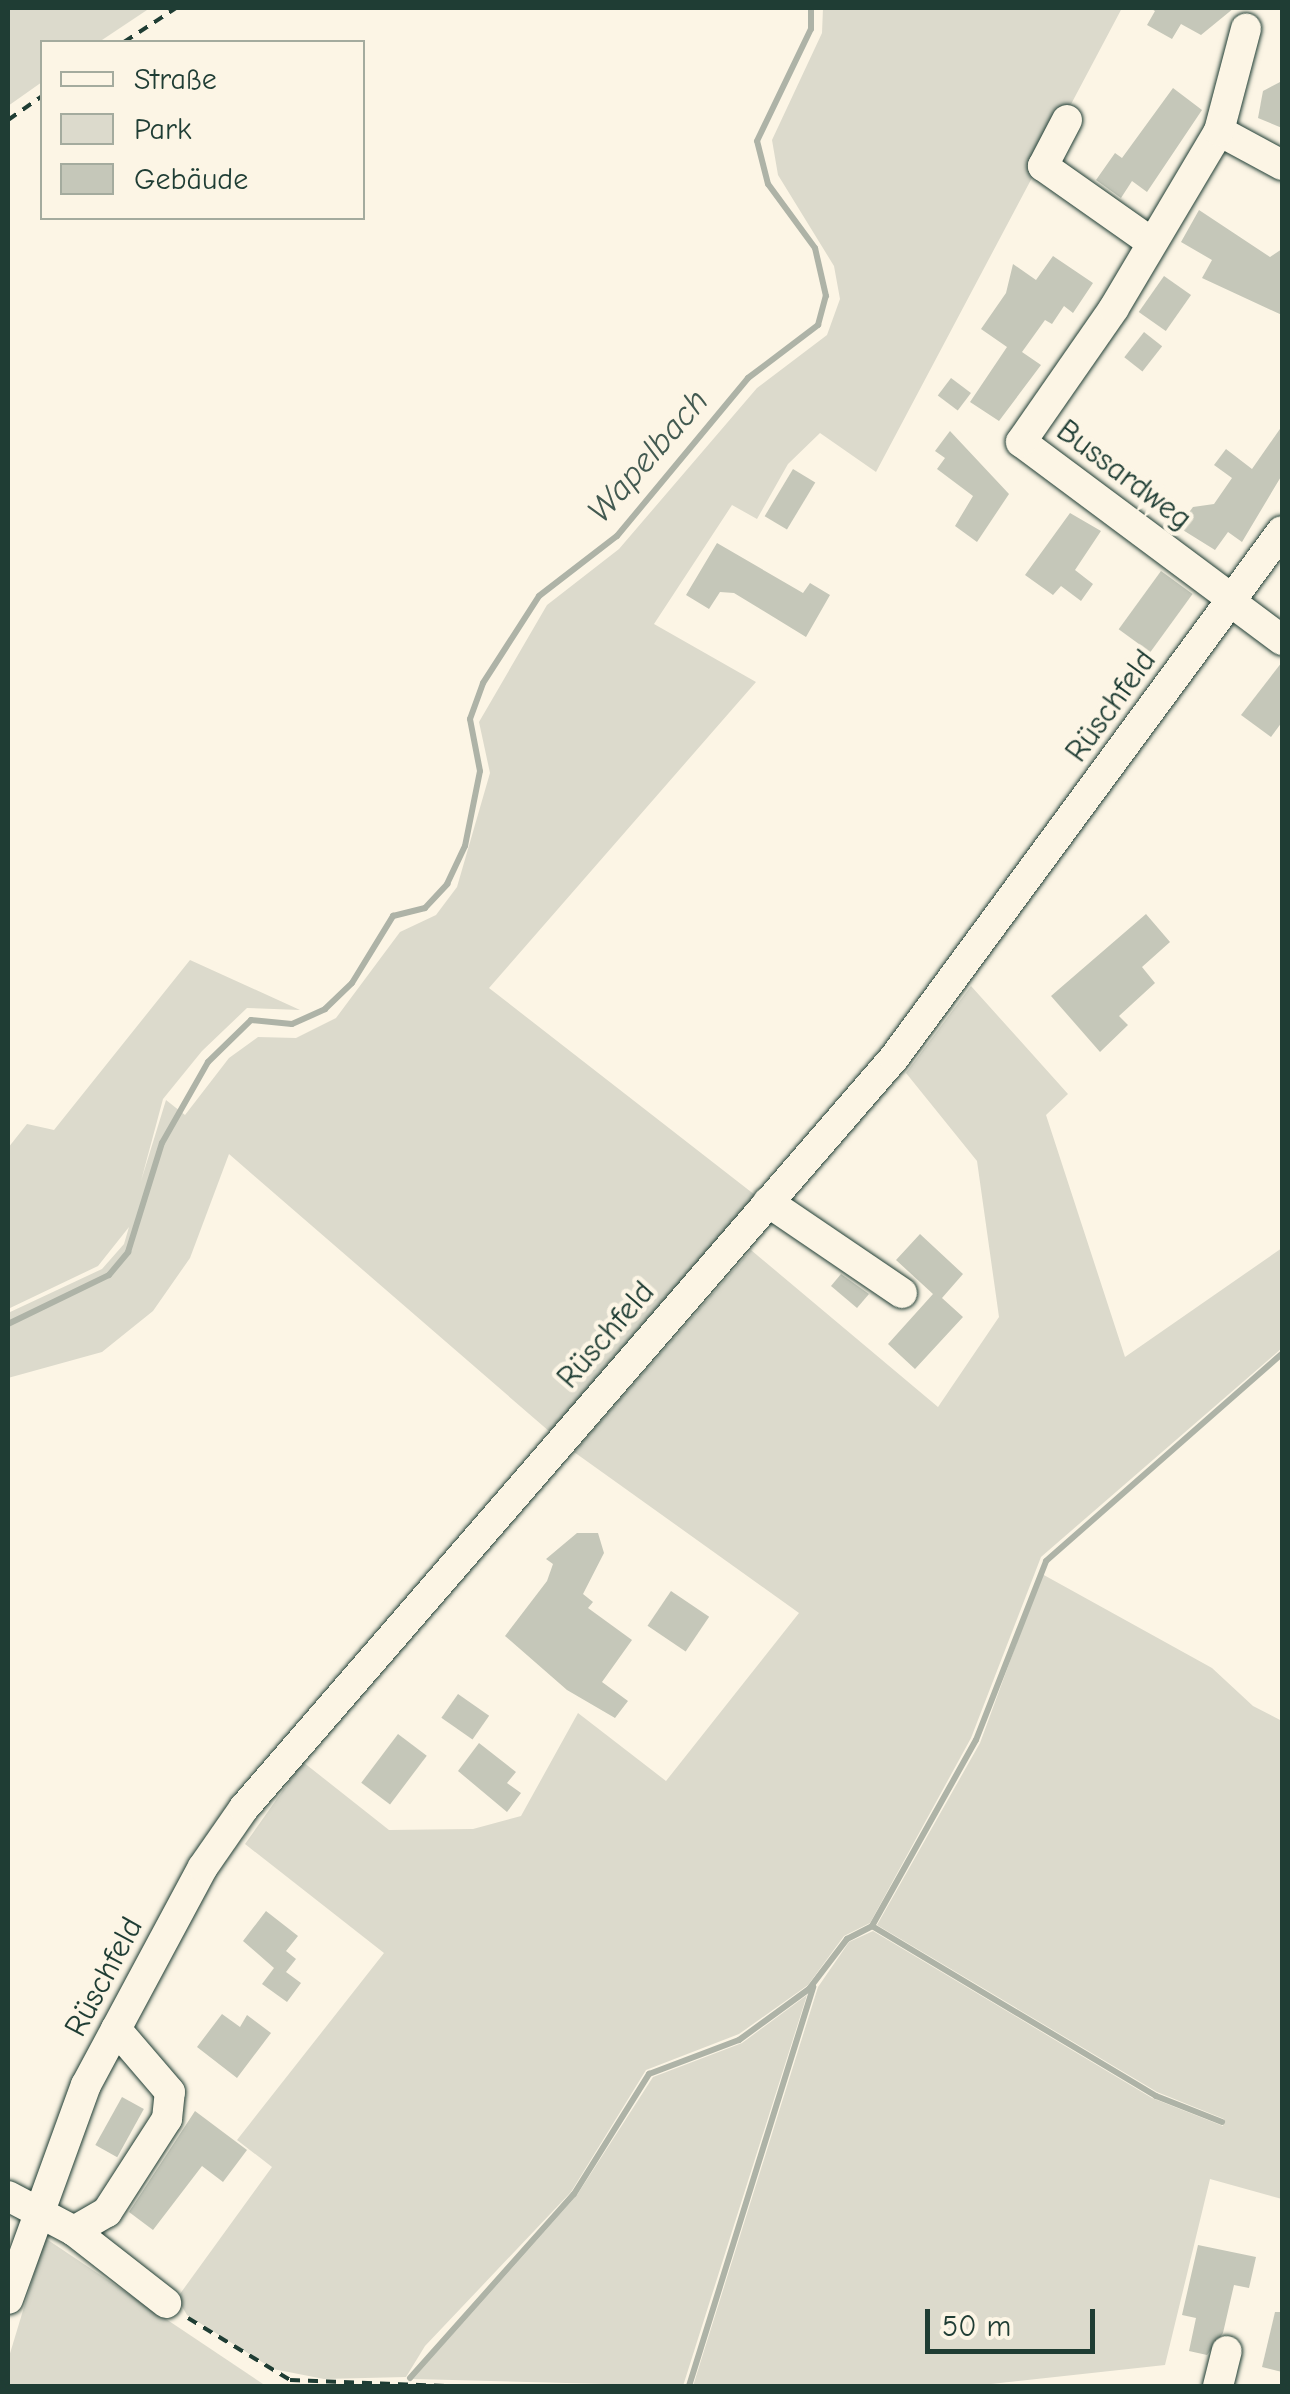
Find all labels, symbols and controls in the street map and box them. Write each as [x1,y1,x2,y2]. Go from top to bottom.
legend [40,40,365,220]
text: Straße [134,62,217,97]
text: Park [134,112,191,147]
text: Gebäude [134,162,248,197]
water label: Wapelbach [579,381,717,531]
street label: Bussardweg [1049,412,1199,538]
street label: Rüschfeld [1057,642,1165,770]
street label: Rüschfeld [549,1274,663,1396]
street label: Rüschfeld [57,1911,151,2043]
scale bar [930,2289,1100,2351]
text: 50 m [942,2309,1011,2344]

